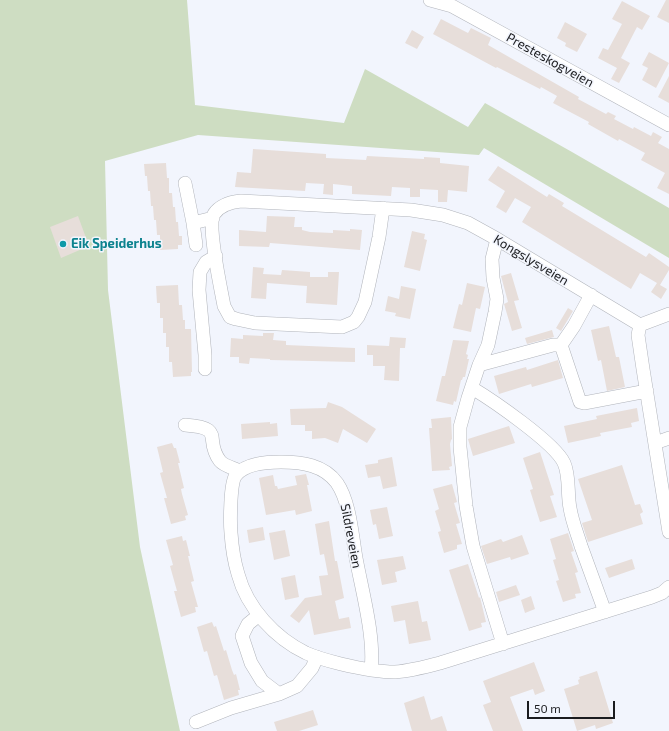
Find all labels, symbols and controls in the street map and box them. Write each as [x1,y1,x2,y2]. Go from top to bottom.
street label: Presteskogveien [504,30,596,90]
street label: Kongslysveien [491,231,571,289]
place label: Eik Speiderhus [71,236,162,252]
marker: Eik Speiderhus [58,239,68,249]
street label: Sildreveien [337,502,365,570]
scale bar [529,693,617,719]
text: 50 m [534,701,561,715]

